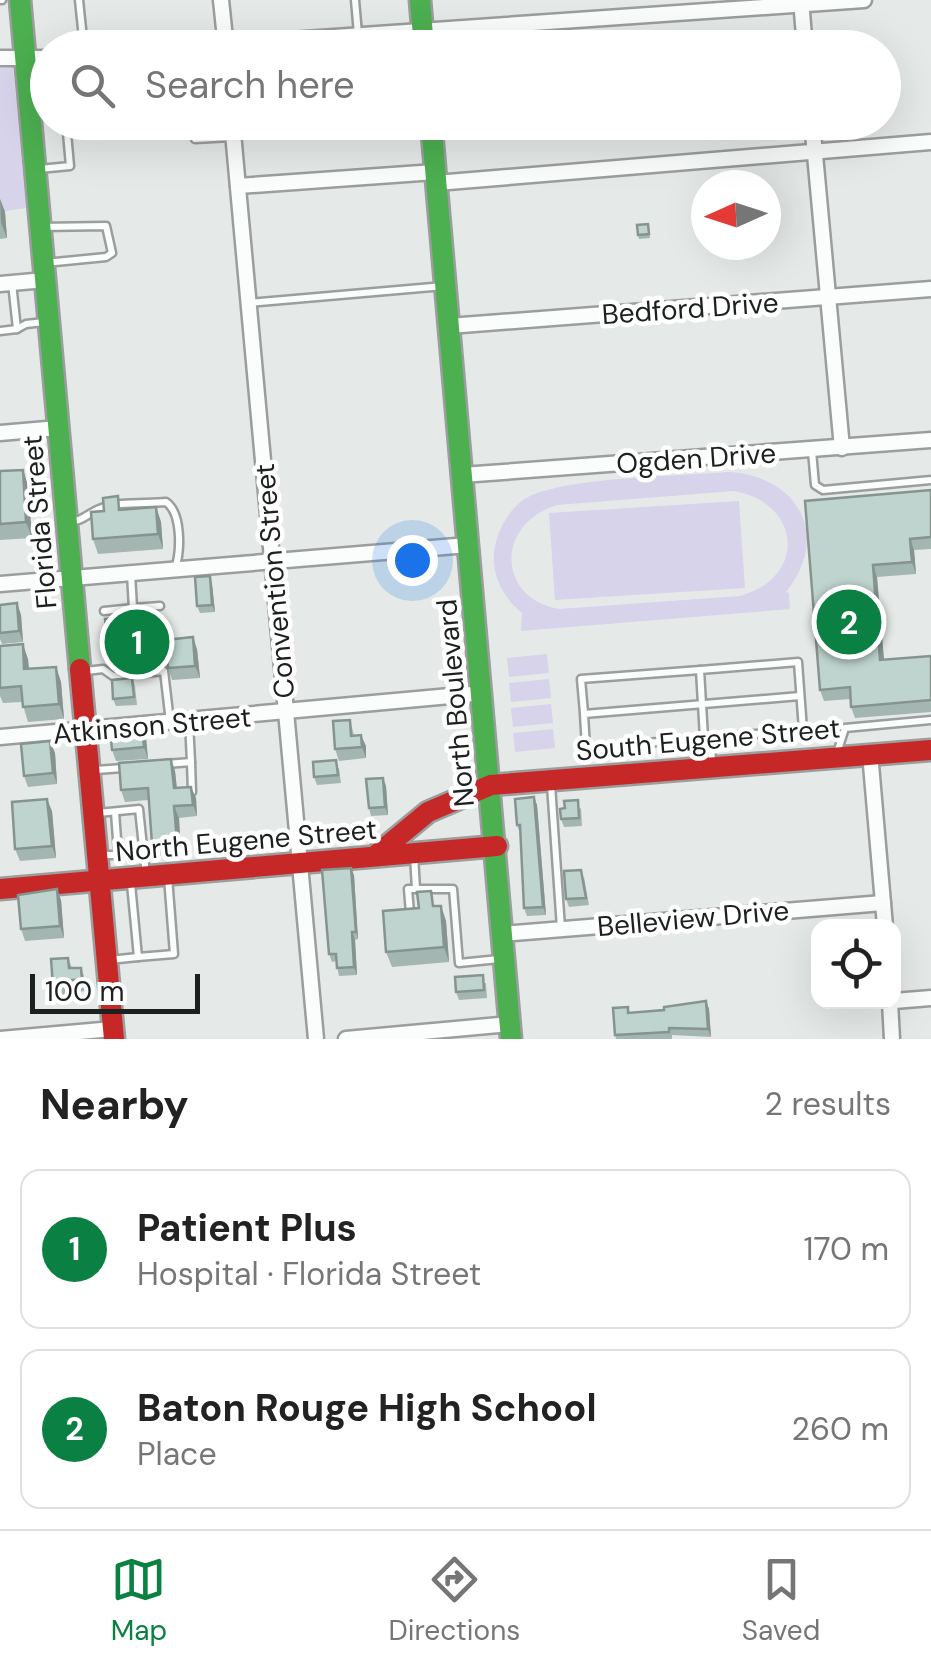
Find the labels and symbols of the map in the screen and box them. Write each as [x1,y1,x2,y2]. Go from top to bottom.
north arrow [691,170,781,260]
street label: Bedford Drive [600,284,780,333]
street label: Florida Street [13,433,66,610]
street label: Ogden Drive [615,434,777,483]
street label: Convention Street [246,462,303,700]
your location [387,535,438,586]
pin: 2 [816,584,882,660]
street label: North Boulevard [428,597,483,808]
pin: 1 [104,604,170,680]
street label: Atkinson Street [51,698,253,753]
street label: South Eugene Street [574,710,842,769]
street label: North Eugene Street [114,811,378,870]
street label: Belleview Drive [596,892,791,945]
scale bar [30,969,200,1014]

